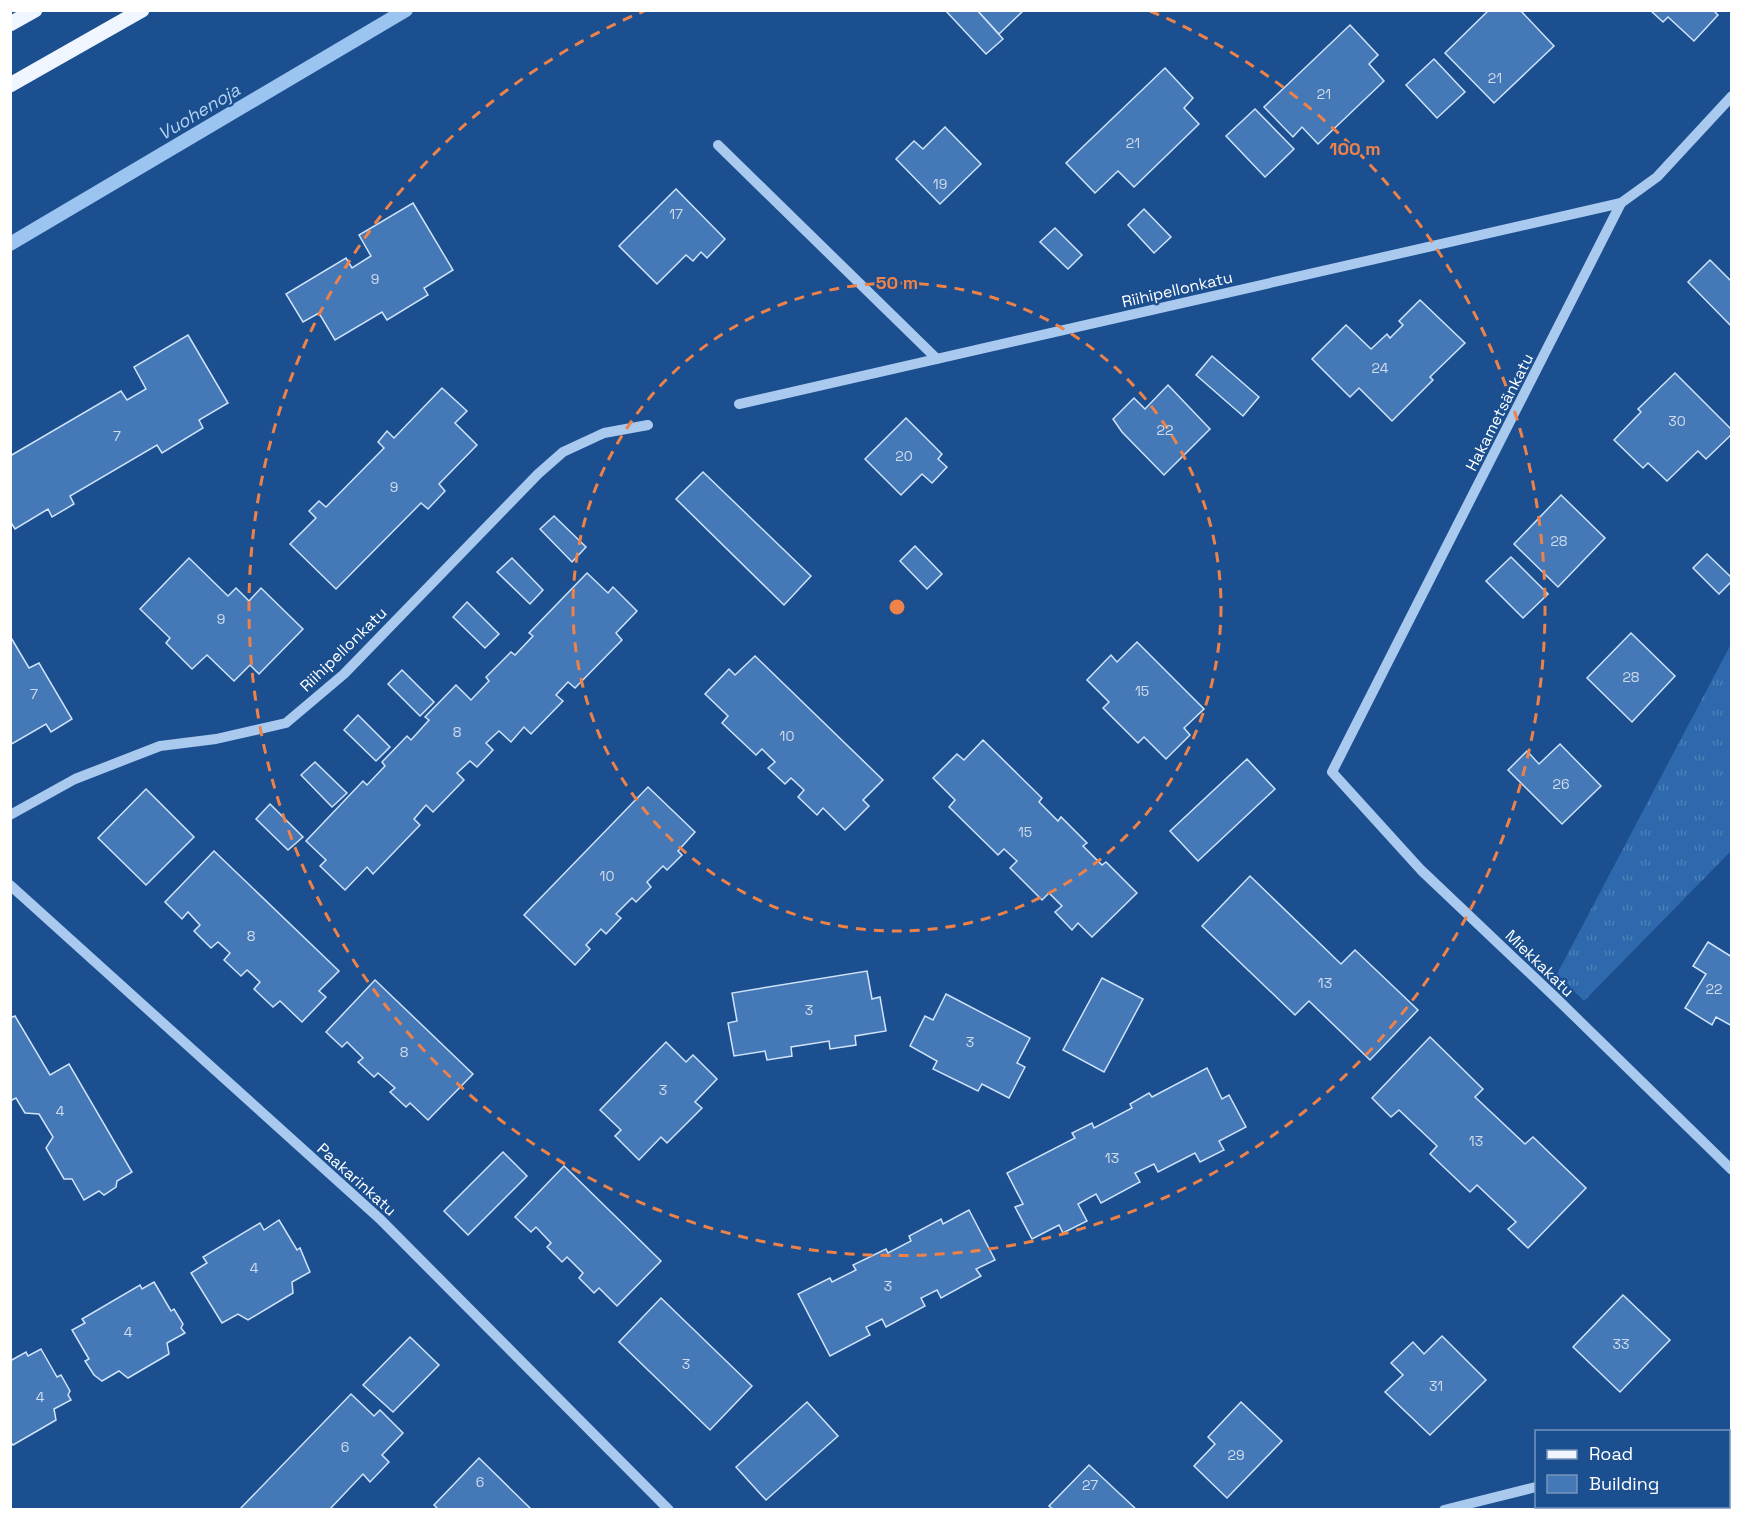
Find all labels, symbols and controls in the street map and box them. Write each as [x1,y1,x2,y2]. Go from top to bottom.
house number: 21 [1488,69,1502,87]
water label: Vuohenoja [153,78,245,145]
house number: 21 [1317,85,1331,103]
house number: 21 [1126,134,1140,152]
text: 100 m [1329,137,1381,160]
house number: 19 [933,175,947,193]
house number: 17 [669,205,683,223]
street label: Riihipellonkatu [1120,267,1235,312]
house number: 9 [371,270,379,288]
text: 50 m [876,271,918,294]
street label: Hakametsänkatu [1461,350,1538,475]
house number: 24 [1372,359,1389,377]
house number: 30 [1668,412,1686,430]
house number: 22 [1157,421,1173,439]
house number: 7 [113,427,121,445]
house number: 20 [895,447,913,465]
house number: 9 [390,478,398,496]
house number: 28 [1550,532,1568,550]
centre of rings [887,597,907,617]
street label: Riihipellonkatu [295,602,391,696]
house number: 9 [217,610,225,628]
house number: 28 [1622,668,1640,686]
house number: 15 [1135,682,1149,700]
house number: 7 [30,685,38,703]
house number: 8 [453,723,462,741]
house number: 10 [780,727,794,745]
house number: 26 [1552,775,1570,793]
house number: 15 [1018,823,1032,841]
house number: 10 [600,867,614,885]
street label: Miekkakatu [1501,925,1579,1001]
house number: 8 [247,927,256,945]
house number: 13 [1318,974,1332,992]
house number: 22 [1706,980,1722,998]
house number: 3 [805,1001,813,1019]
house number: 3 [966,1033,974,1051]
house number: 8 [400,1043,409,1061]
house number: 3 [659,1081,667,1099]
house number: 4 [56,1102,65,1120]
house number: 13 [1469,1132,1483,1150]
street label: Paakarinkatu [313,1138,401,1220]
house number: 13 [1105,1149,1119,1167]
house number: 4 [250,1259,259,1277]
house number: 3 [884,1277,892,1295]
house number: 4 [124,1323,133,1341]
house number: 33 [1613,1335,1629,1353]
house number: 3 [682,1355,690,1373]
house number: 31 [1429,1377,1443,1395]
house number: 4 [36,1388,45,1406]
legend [1535,1430,1730,1508]
house number: 6 [341,1438,349,1456]
text: Road [1589,1442,1633,1465]
house number: 29 [1228,1446,1244,1464]
text: Building [1589,1472,1659,1495]
house number: 6 [476,1473,484,1491]
house number: 27 [1082,1476,1098,1494]

